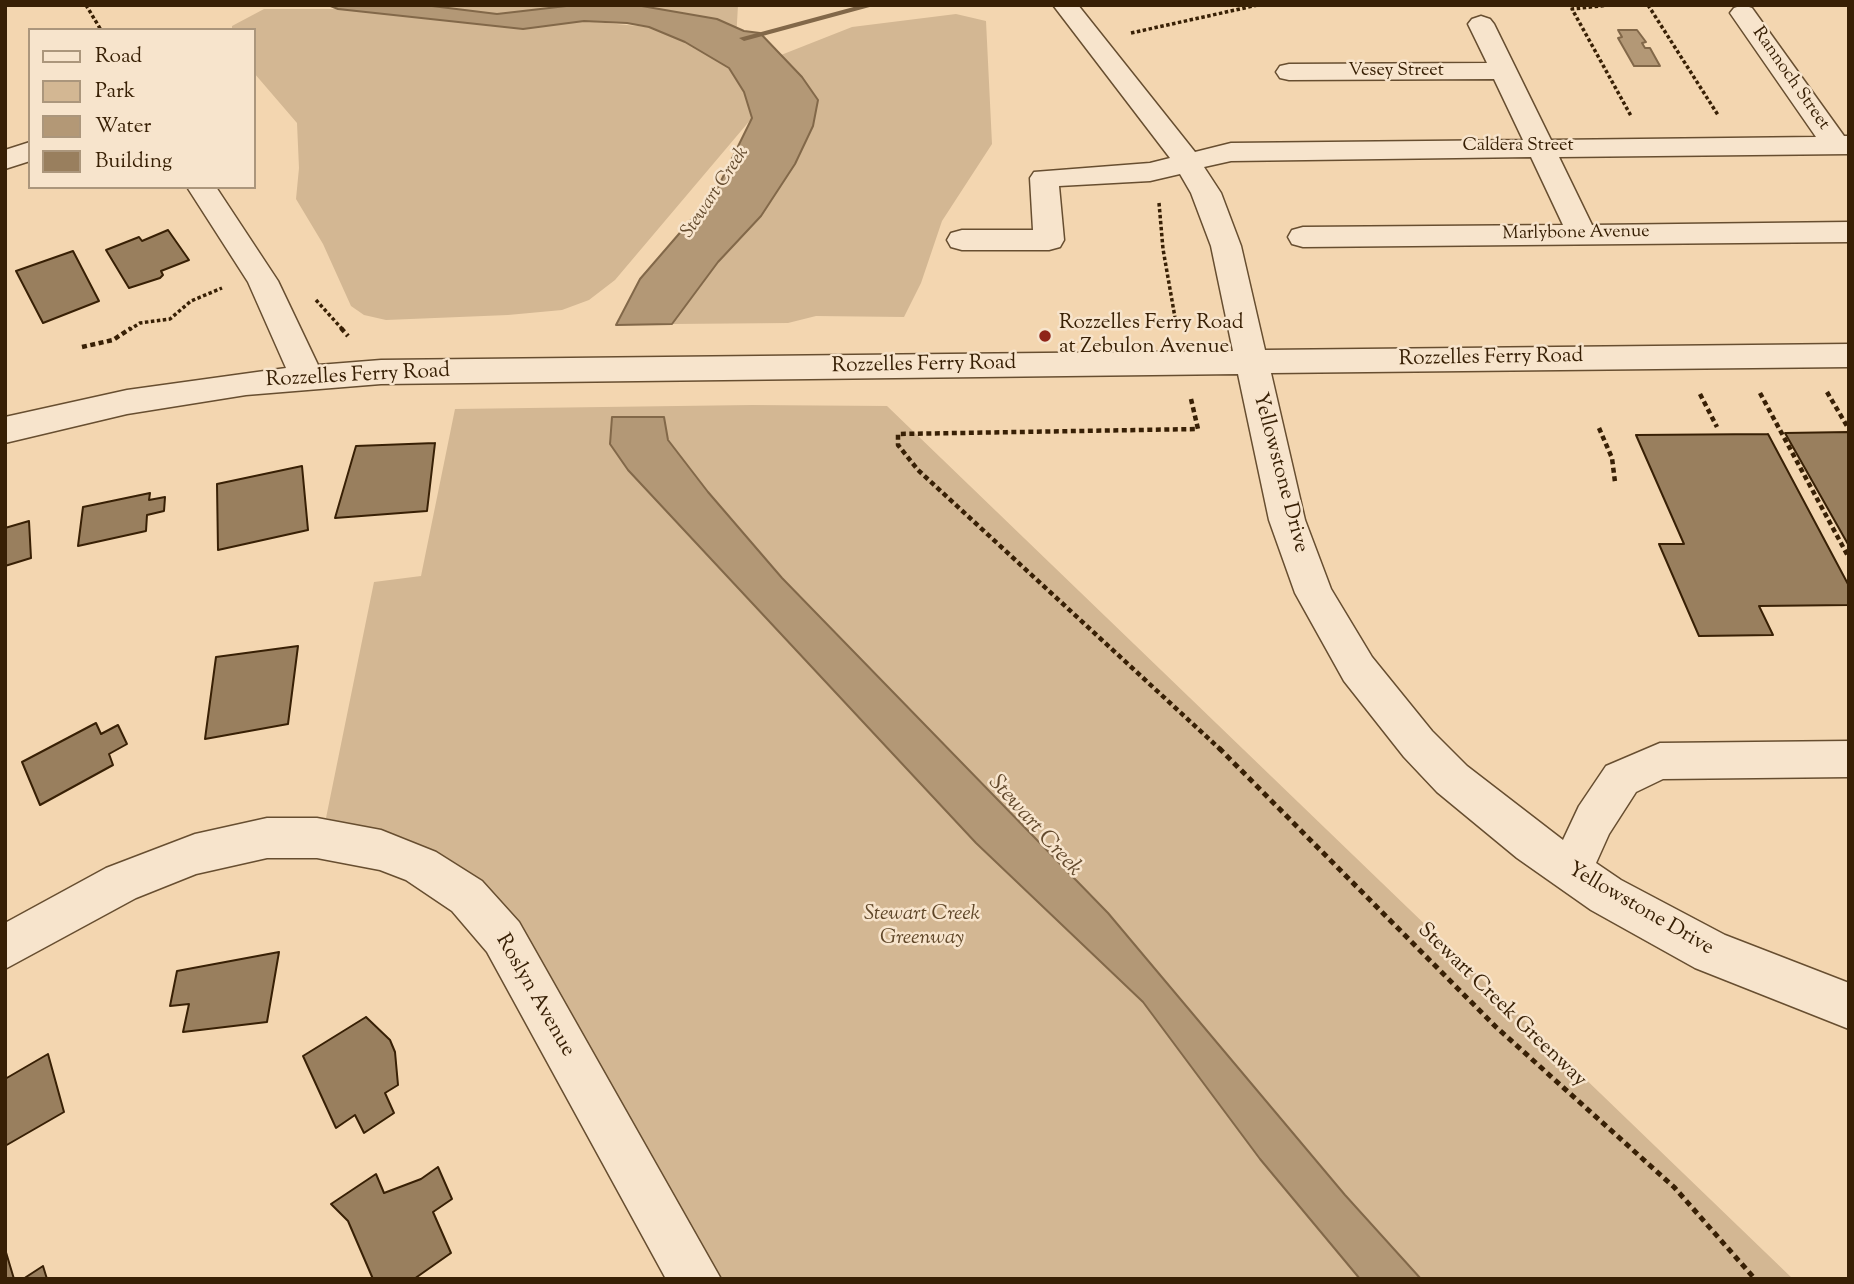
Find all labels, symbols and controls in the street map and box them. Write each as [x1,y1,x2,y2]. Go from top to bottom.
street label: Rannoch Street [1746,23,1834,135]
legend [28,28,256,189]
text: Road [95,42,142,72]
street label: Vesey Street [1348,61,1444,83]
text: Park [95,77,135,107]
text: Water [95,112,151,142]
street label: Caldera Street [1462,136,1574,158]
water label: Stewart Creek [677,143,755,243]
text: Building [95,147,172,177]
street label: Marlybone Avenue [1502,222,1650,246]
place label: Rozzelles Ferry Road at Zebulon Avenue [1059,311,1244,361]
marker: Rozzelles Ferry Road at Zebulon Avenue [1037,328,1053,344]
street label: Rozzelles Ferry Road [1399,345,1583,373]
street label: Rozzelles Ferry Road [832,352,1016,380]
street label: Rozzelles Ferry Road [265,360,451,394]
street label: Yellowstone Drive [1246,390,1312,556]
water label: Stewart Creek [981,771,1087,883]
street label: Yellowstone Drive [1562,858,1718,962]
park label: Stewart Creek Greenway [864,902,980,952]
street label: Stewart Creek Greenway [1411,919,1591,1093]
street label: Roslyn Avenue [489,930,579,1062]

